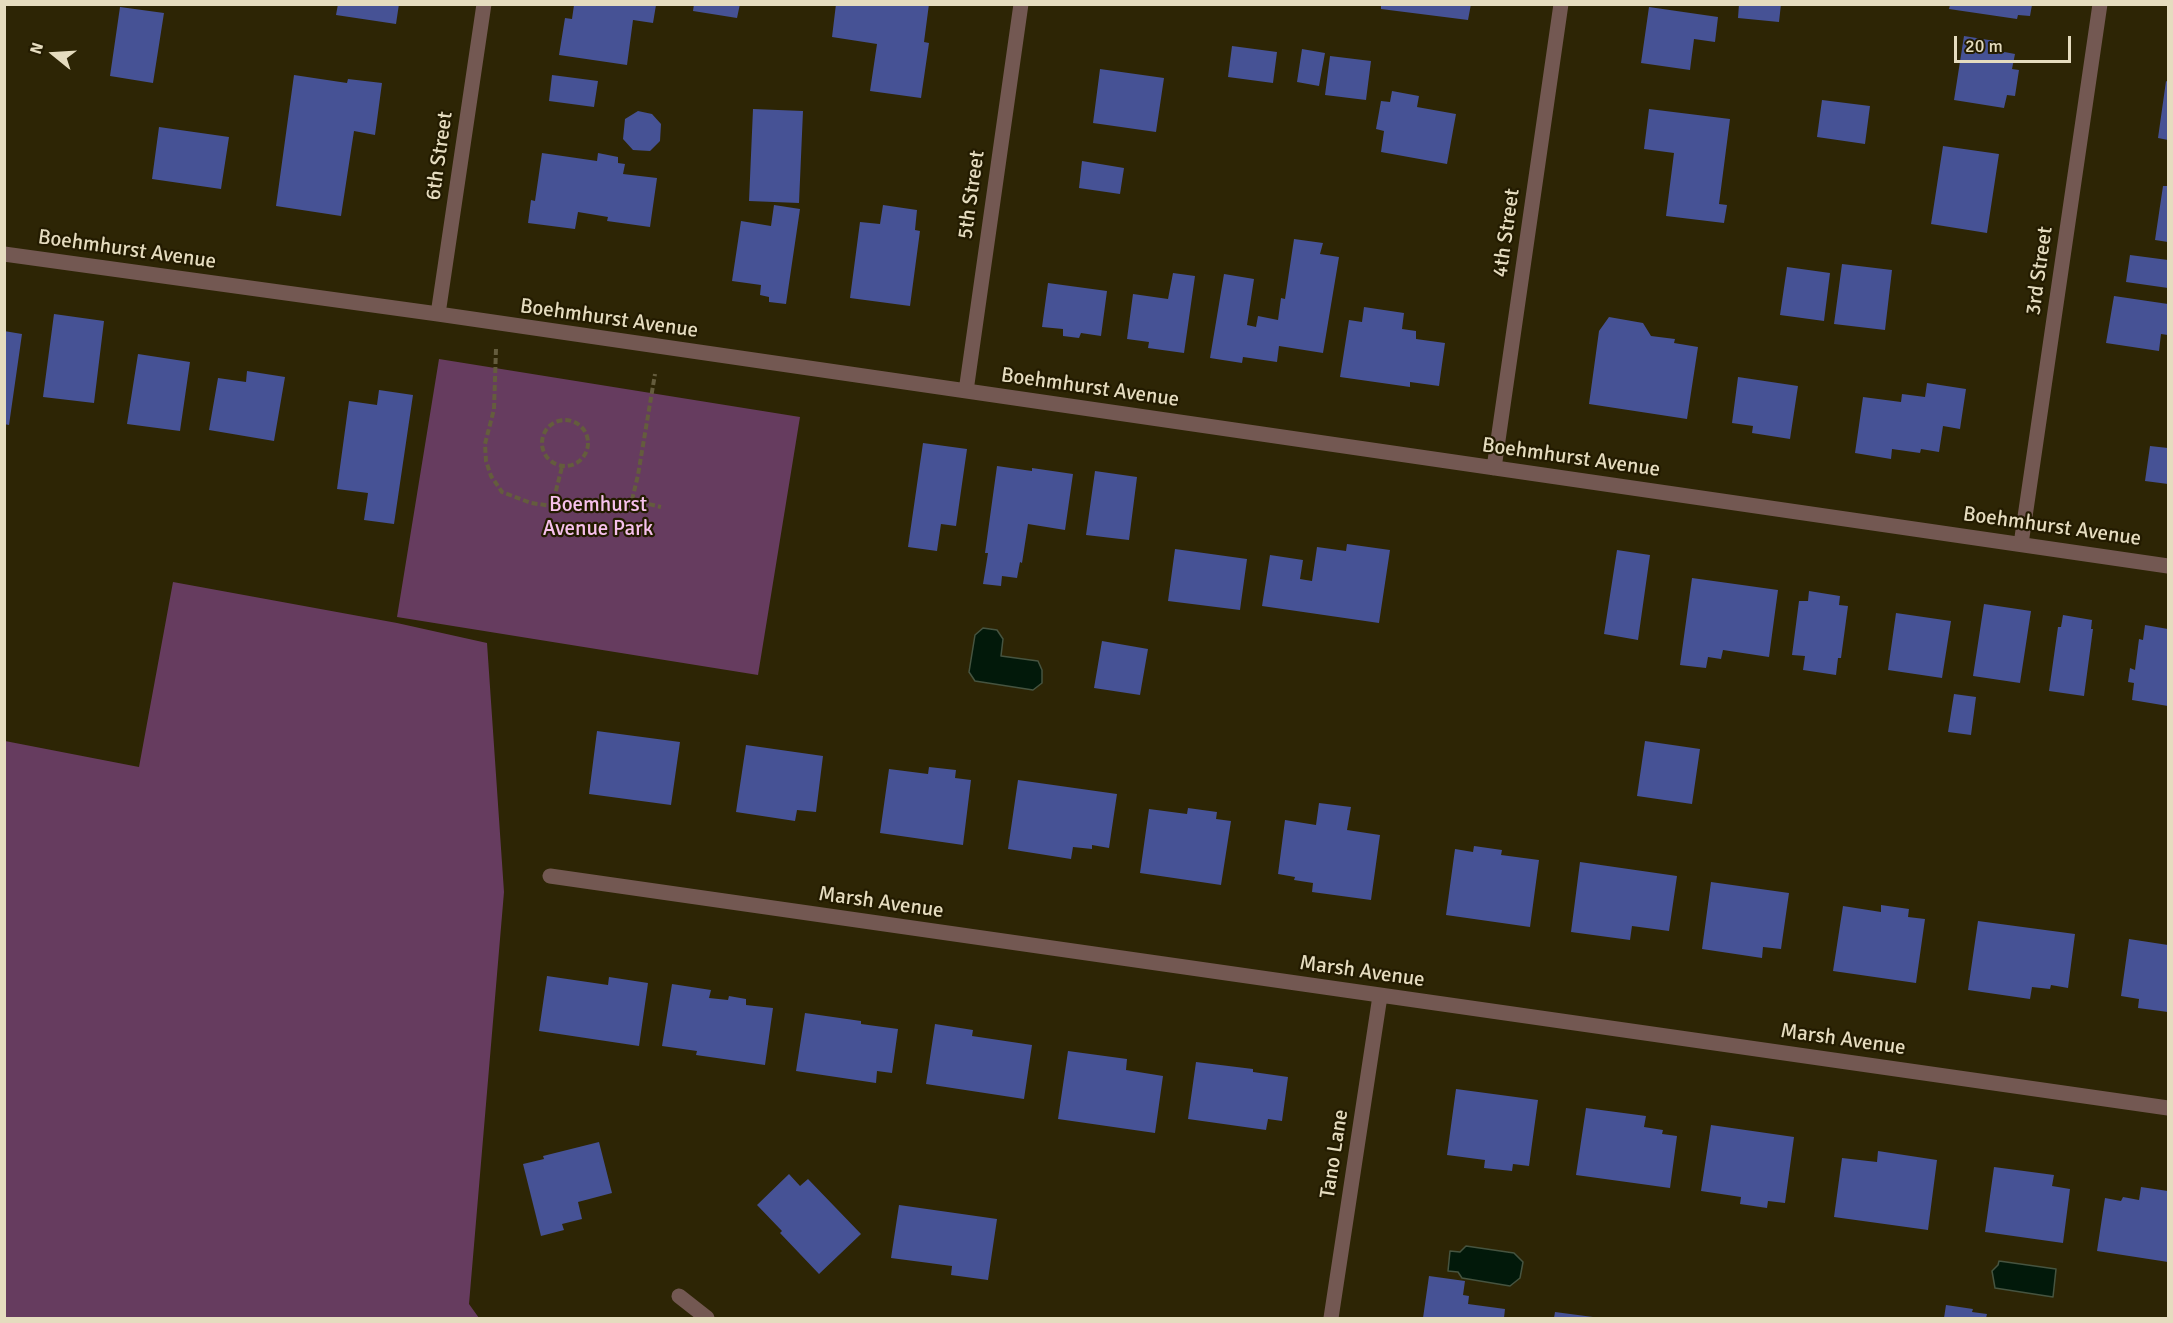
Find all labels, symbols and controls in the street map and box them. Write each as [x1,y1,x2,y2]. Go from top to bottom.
north arrow [24,24,84,84]
scale bar [1957,24,2074,62]
text: 20 m [1965,35,2003,57]
text: N [26,40,48,57]
street label: 6th Street [421,110,459,202]
street label: 5th Street [953,149,991,241]
street label: 4th Street [1488,187,1526,279]
street label: Boehmhurst Avenue [36,225,218,275]
street label: 3rd Street [2021,225,2059,317]
street label: Boehmhurst Avenue [518,294,700,344]
street label: Boehmhurst Avenue [999,363,1181,413]
street label: Boehmhurst Avenue [1480,433,1662,483]
park label: Boemhurst Avenue Park [543,492,653,542]
street label: Boehmhurst Avenue [1961,502,2143,552]
street label: Marsh Avenue [817,882,945,924]
street label: Marsh Avenue [1298,951,1426,993]
street label: Marsh Avenue [1779,1019,1907,1061]
street label: Tano Lane [1316,1108,1354,1200]

